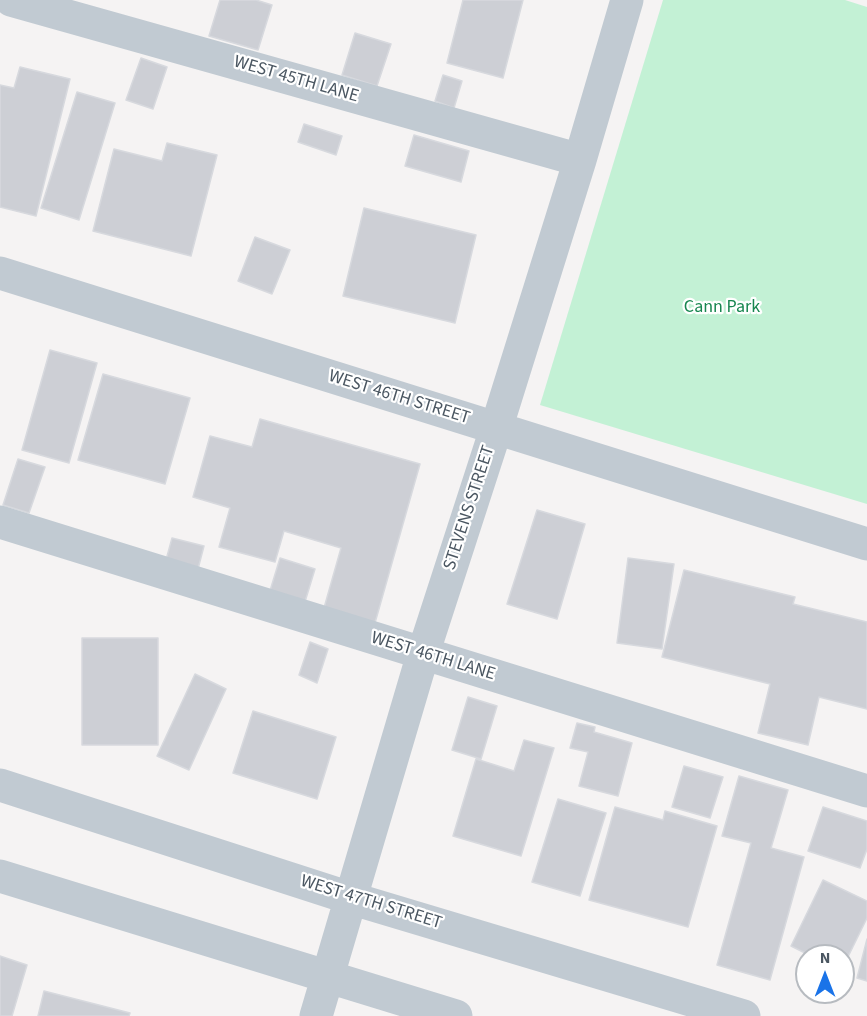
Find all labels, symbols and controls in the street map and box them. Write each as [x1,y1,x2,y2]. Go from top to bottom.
street label: WEST 45TH LANE [231,52,361,108]
park label: Cann Park [684,297,760,319]
street label: WEST 46TH STREET [326,366,472,430]
street label: STEVENS STREET [440,443,500,573]
street label: WEST 46TH LANE [368,628,498,686]
street label: WEST 47TH STREET [298,871,444,935]
north arrow [795,944,855,1004]
text: N [820,947,830,969]

